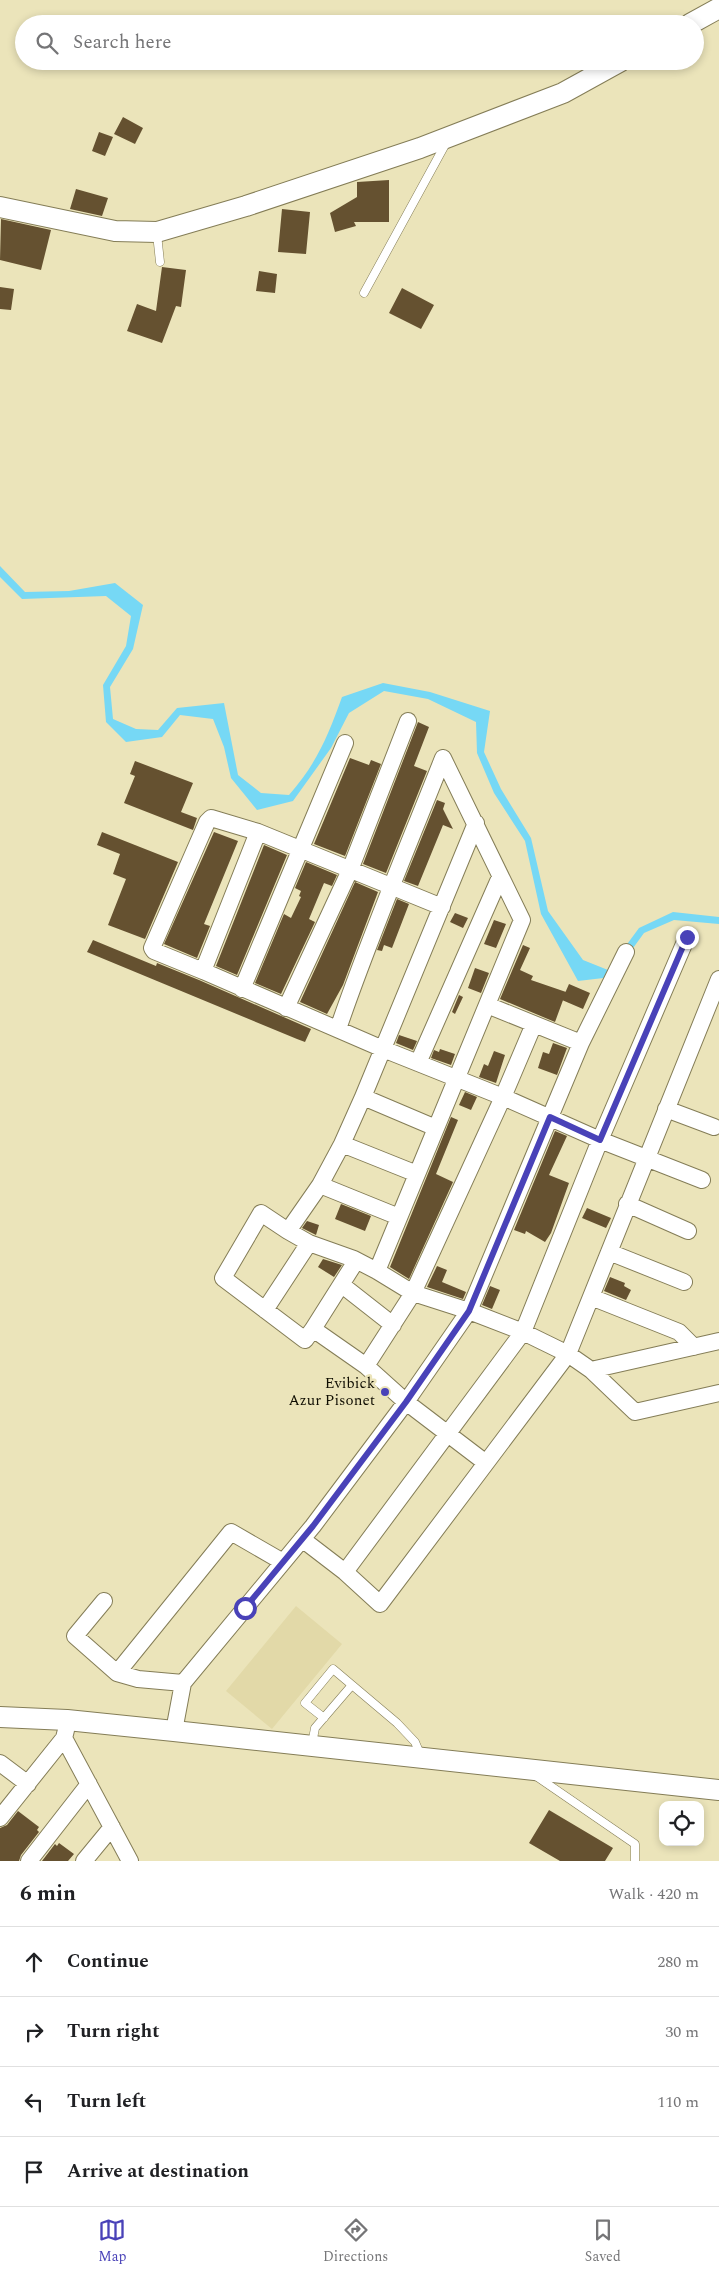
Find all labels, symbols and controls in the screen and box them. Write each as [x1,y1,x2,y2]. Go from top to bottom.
search box [15,15,704,70]
text: Search here [73,28,172,57]
icon: search [33,29,61,57]
route end [676,926,699,949]
place label: Evibick Azur Pisonet [289,1372,375,1412]
marker: Evibick Azur Pisonet [379,1386,391,1398]
route start [234,1597,257,1620]
map controls [659,1801,704,1846]
button: locate [659,1801,704,1846]
text: 6 min [20,1878,76,1910]
text: Walk · 420 m [608,1882,699,1906]
text: Continue [67,1947,149,1976]
icon: ahead [20,1948,48,1976]
text: 280 m [657,1950,699,1974]
text: Turn right [67,2017,160,2046]
icon: right [20,2018,48,2046]
text: 30 m [665,2020,699,2044]
text: Turn left [67,2087,146,2116]
icon: left [20,2088,48,2116]
text: 110 m [657,2090,699,2114]
text: Arrive at destination [67,2157,249,2186]
icon: arrive [20,2158,48,2186]
tab: Map [98,2216,126,2267]
tab: Directions [323,2216,388,2267]
tab: Saved [585,2216,621,2267]

